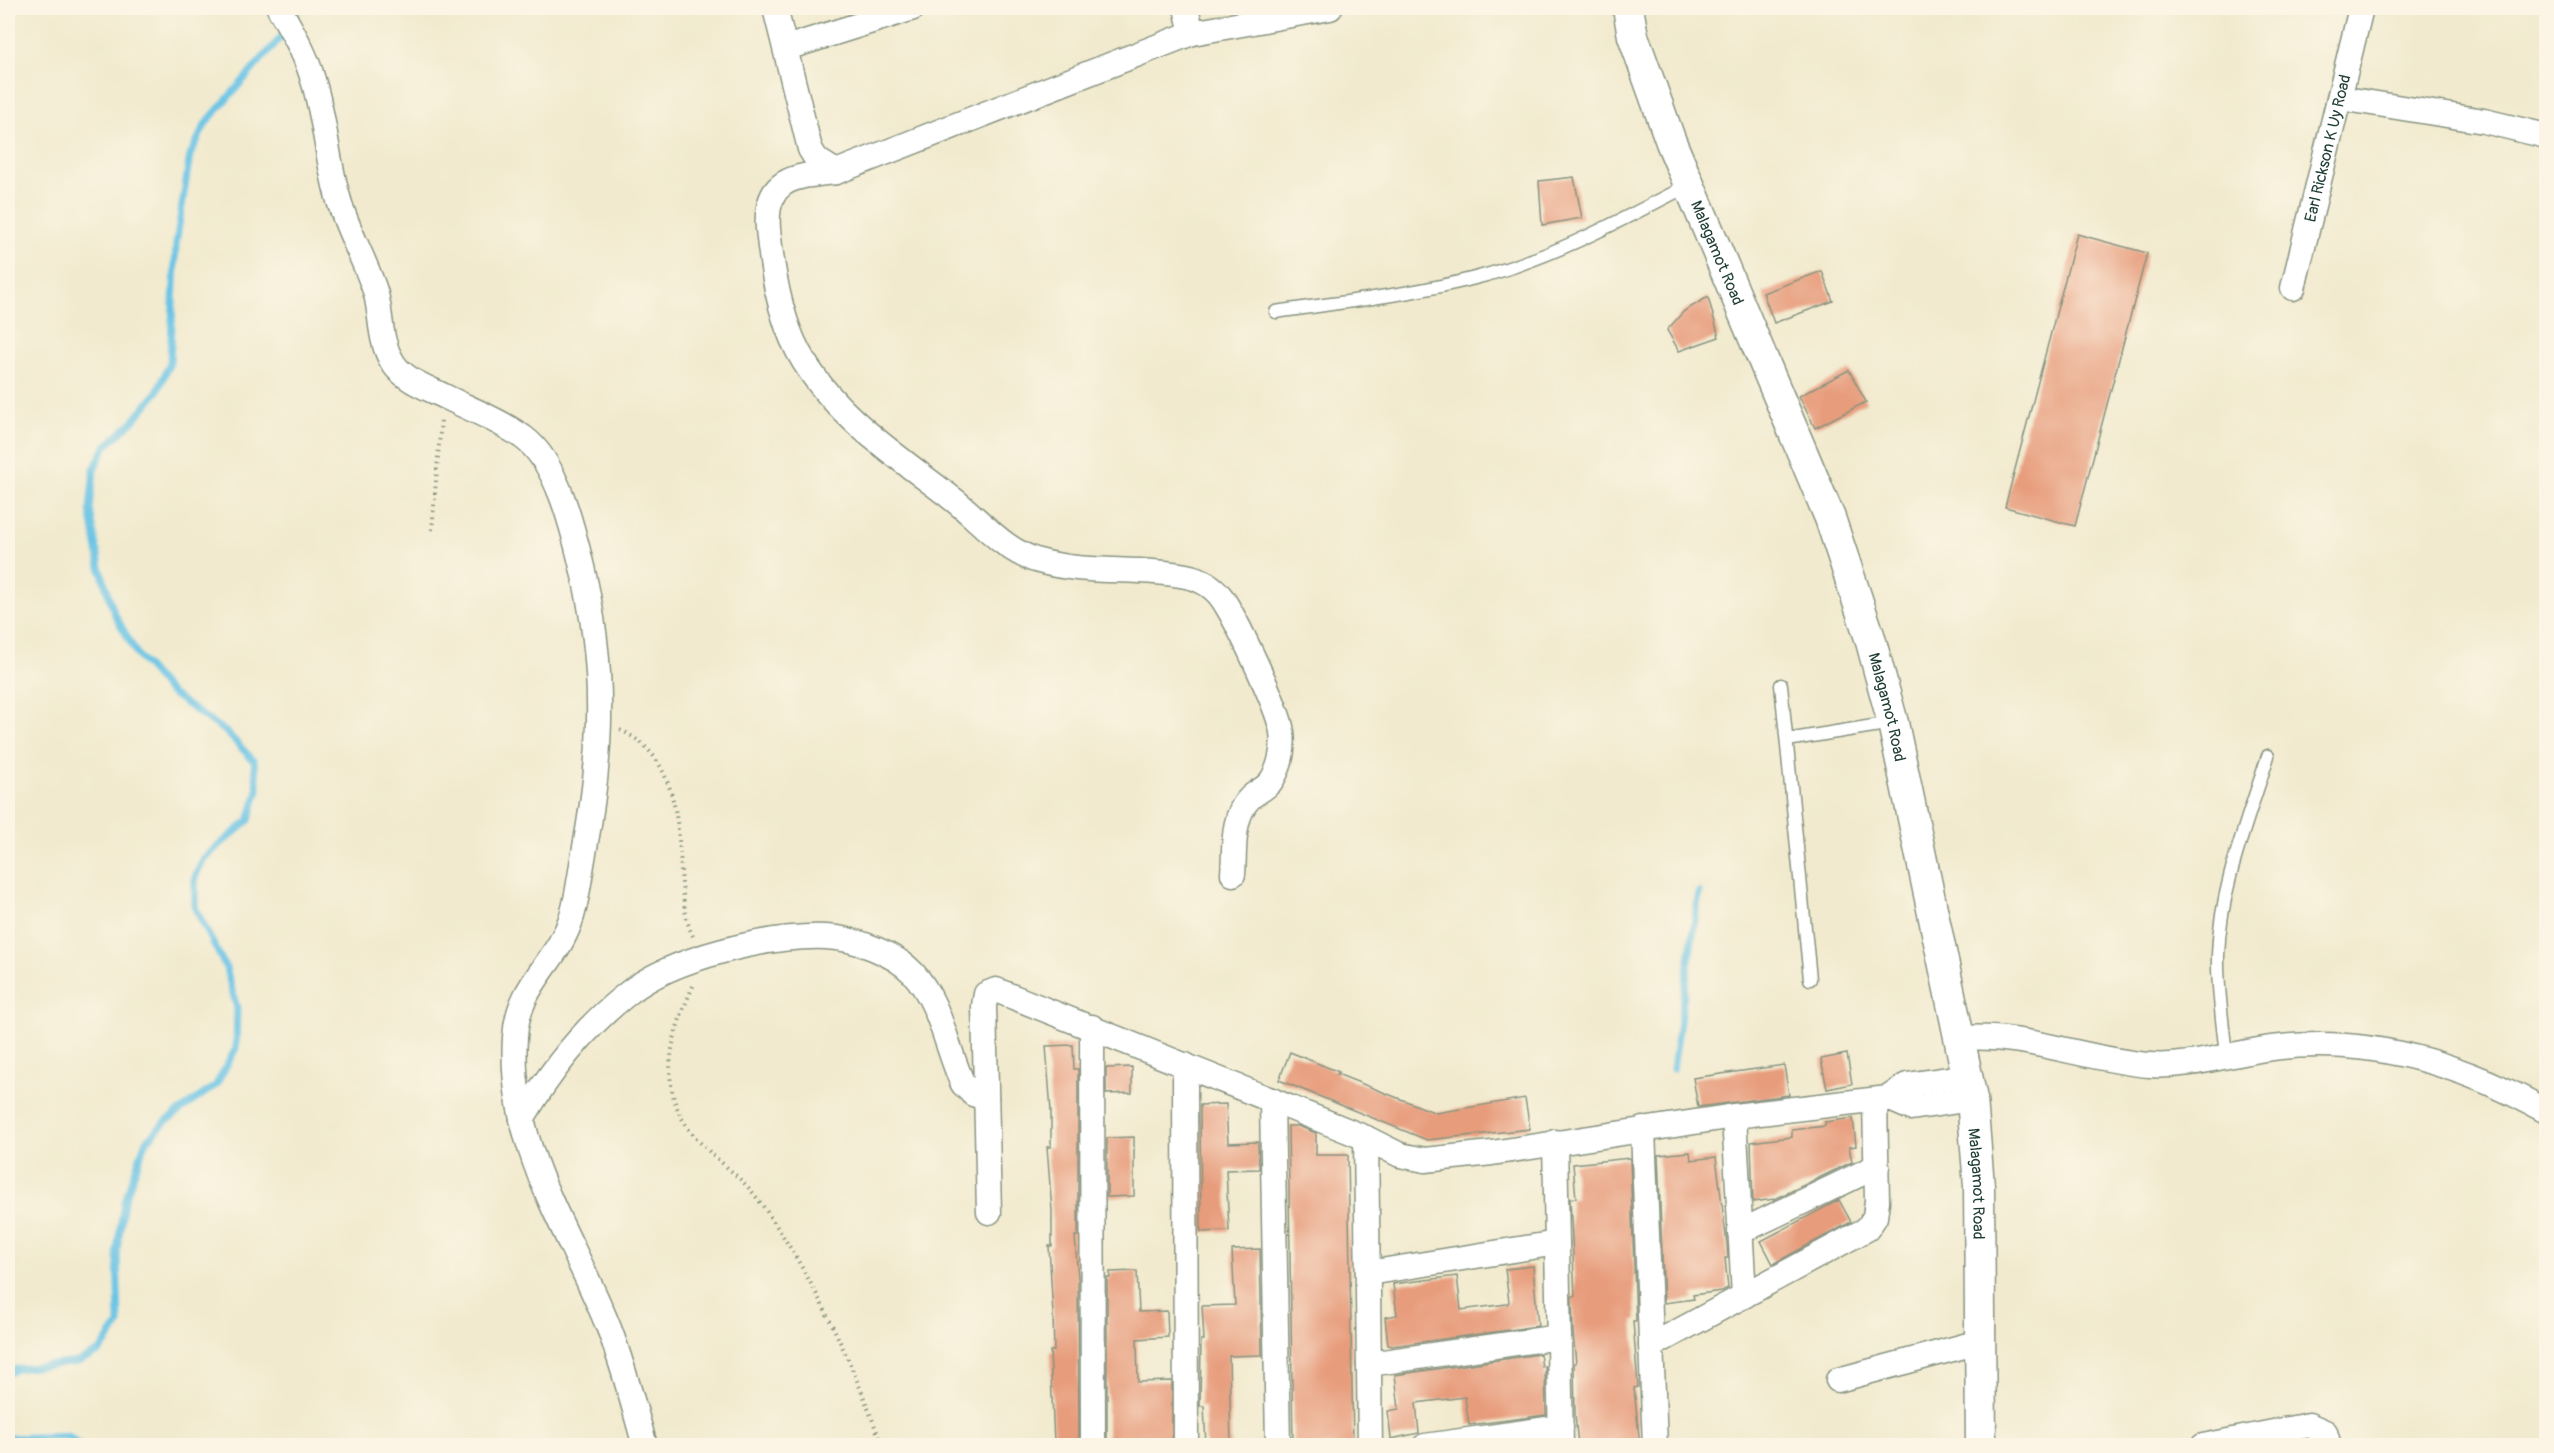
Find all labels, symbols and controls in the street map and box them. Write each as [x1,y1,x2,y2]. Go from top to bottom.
street label: Earl Rickson K Uy Road [2300,73,2356,224]
street label: Malagamot Road [1686,198,1748,308]
street label: Malagamot Road [1863,651,1910,763]
street label: Malagamot Road [1963,1127,1988,1240]

